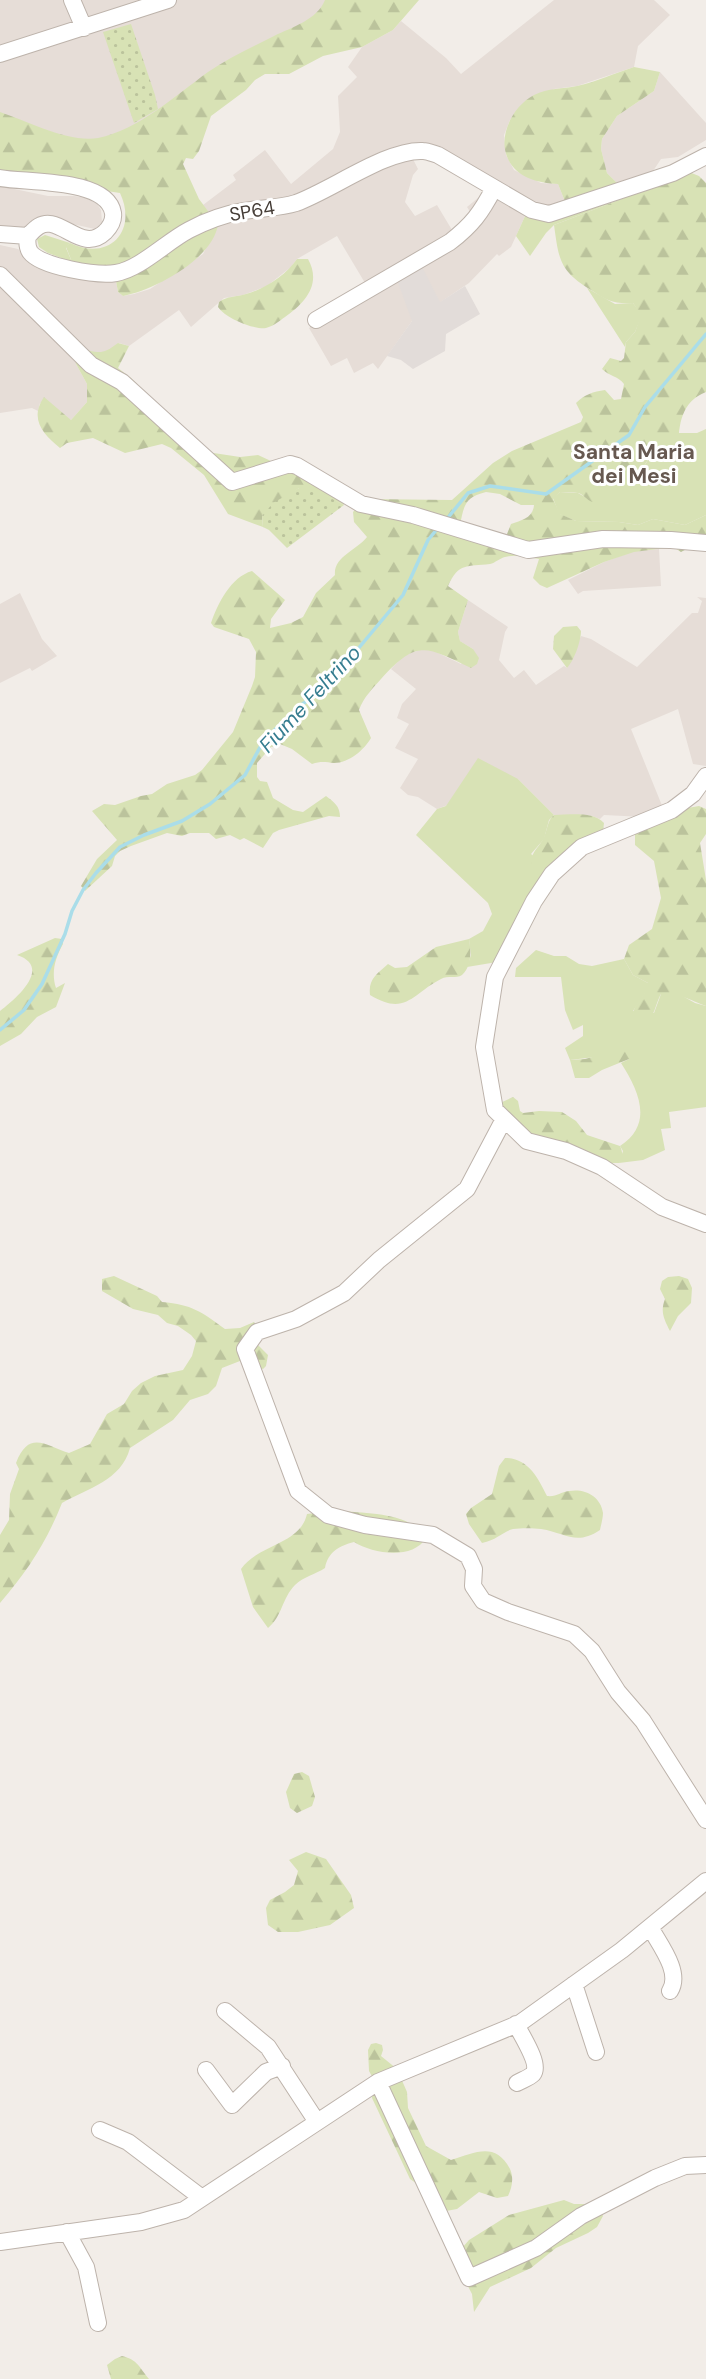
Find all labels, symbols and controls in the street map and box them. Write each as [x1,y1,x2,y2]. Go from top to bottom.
street label: SP64 [227,195,277,227]
district label: Santa Maria dei Mesi [573,438,695,490]
water label: Fiume Feltrino [253,639,367,759]

